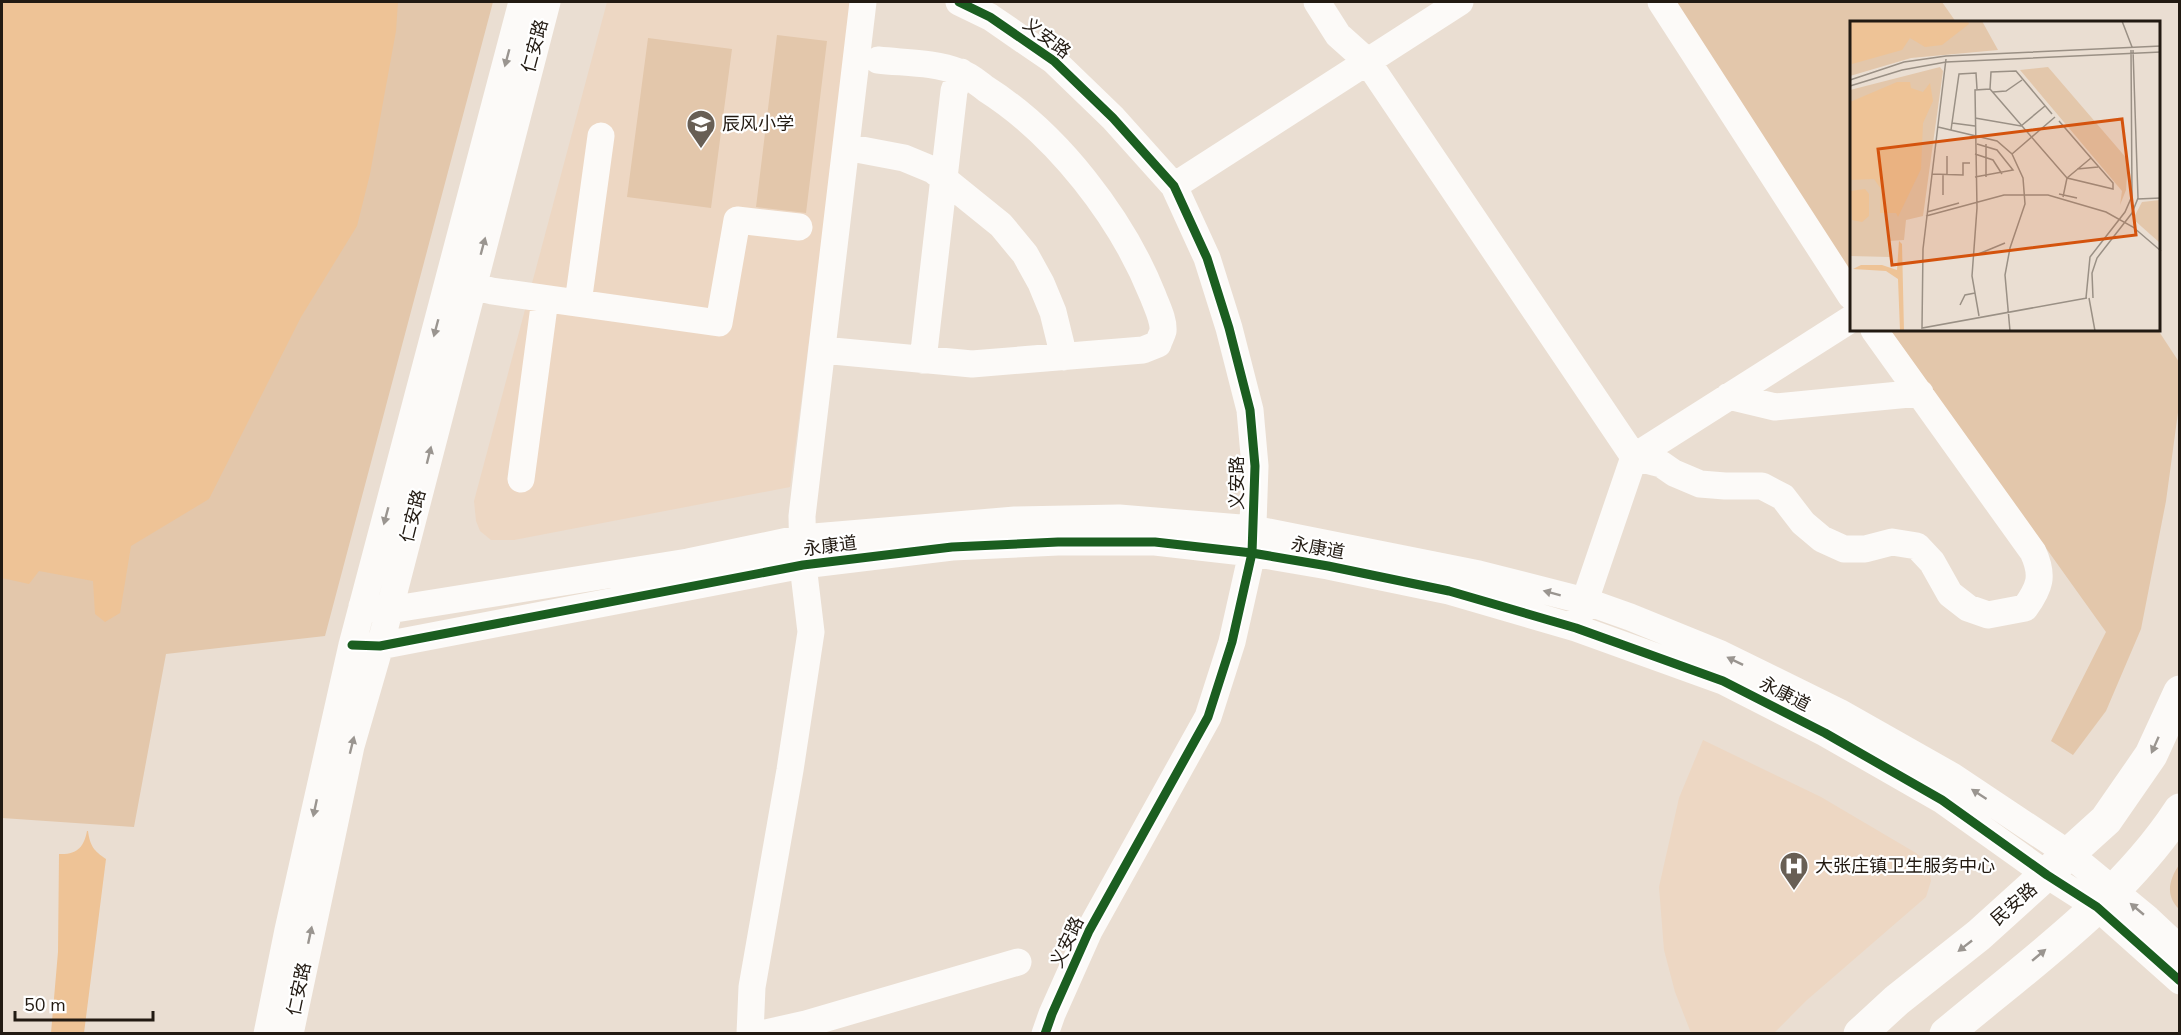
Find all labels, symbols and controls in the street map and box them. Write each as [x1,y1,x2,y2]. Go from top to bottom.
street label: 义安路 [1018,12,1076,64]
street label: 仁安路 [516,17,554,75]
inset map [1850,21,2160,332]
one-way arrow [502,49,512,67]
school or university icon: 辰风小学 [685,108,717,150]
place label: 辰风小学 [722,112,794,136]
one-way arrow [479,237,489,255]
one-way arrow [431,319,440,337]
one-way arrow [425,446,435,464]
street label: 义安路 [1225,456,1249,510]
street label: 仁安路 [395,487,431,545]
one-way arrow [381,507,391,525]
street label: 永康道 [802,531,858,561]
street label: 永康道 [1289,531,1347,565]
one-way arrow [1543,587,1562,597]
one-way arrow [1726,657,1743,666]
street label: 永康道 [1755,671,1815,717]
one-way arrow [347,735,357,754]
one-way arrow [2151,737,2160,754]
one-way arrow [1971,789,1988,800]
one-way arrow [309,798,319,817]
hospital icon: 大张庄镇卫生服务中心 [1778,850,1810,892]
place label: 大张庄镇卫生服务中心 [1815,854,1995,878]
street label: 民安路 [1986,877,2042,931]
one-way arrow [2129,904,2144,916]
street label: 义安路 [1045,912,1089,972]
one-way arrow [306,925,315,944]
one-way arrow [1957,940,1973,953]
one-way arrow [2031,949,2047,962]
street label: 仁安路 [282,960,316,1018]
scale bar [15,984,153,1022]
text: 50 m [24,993,66,1017]

